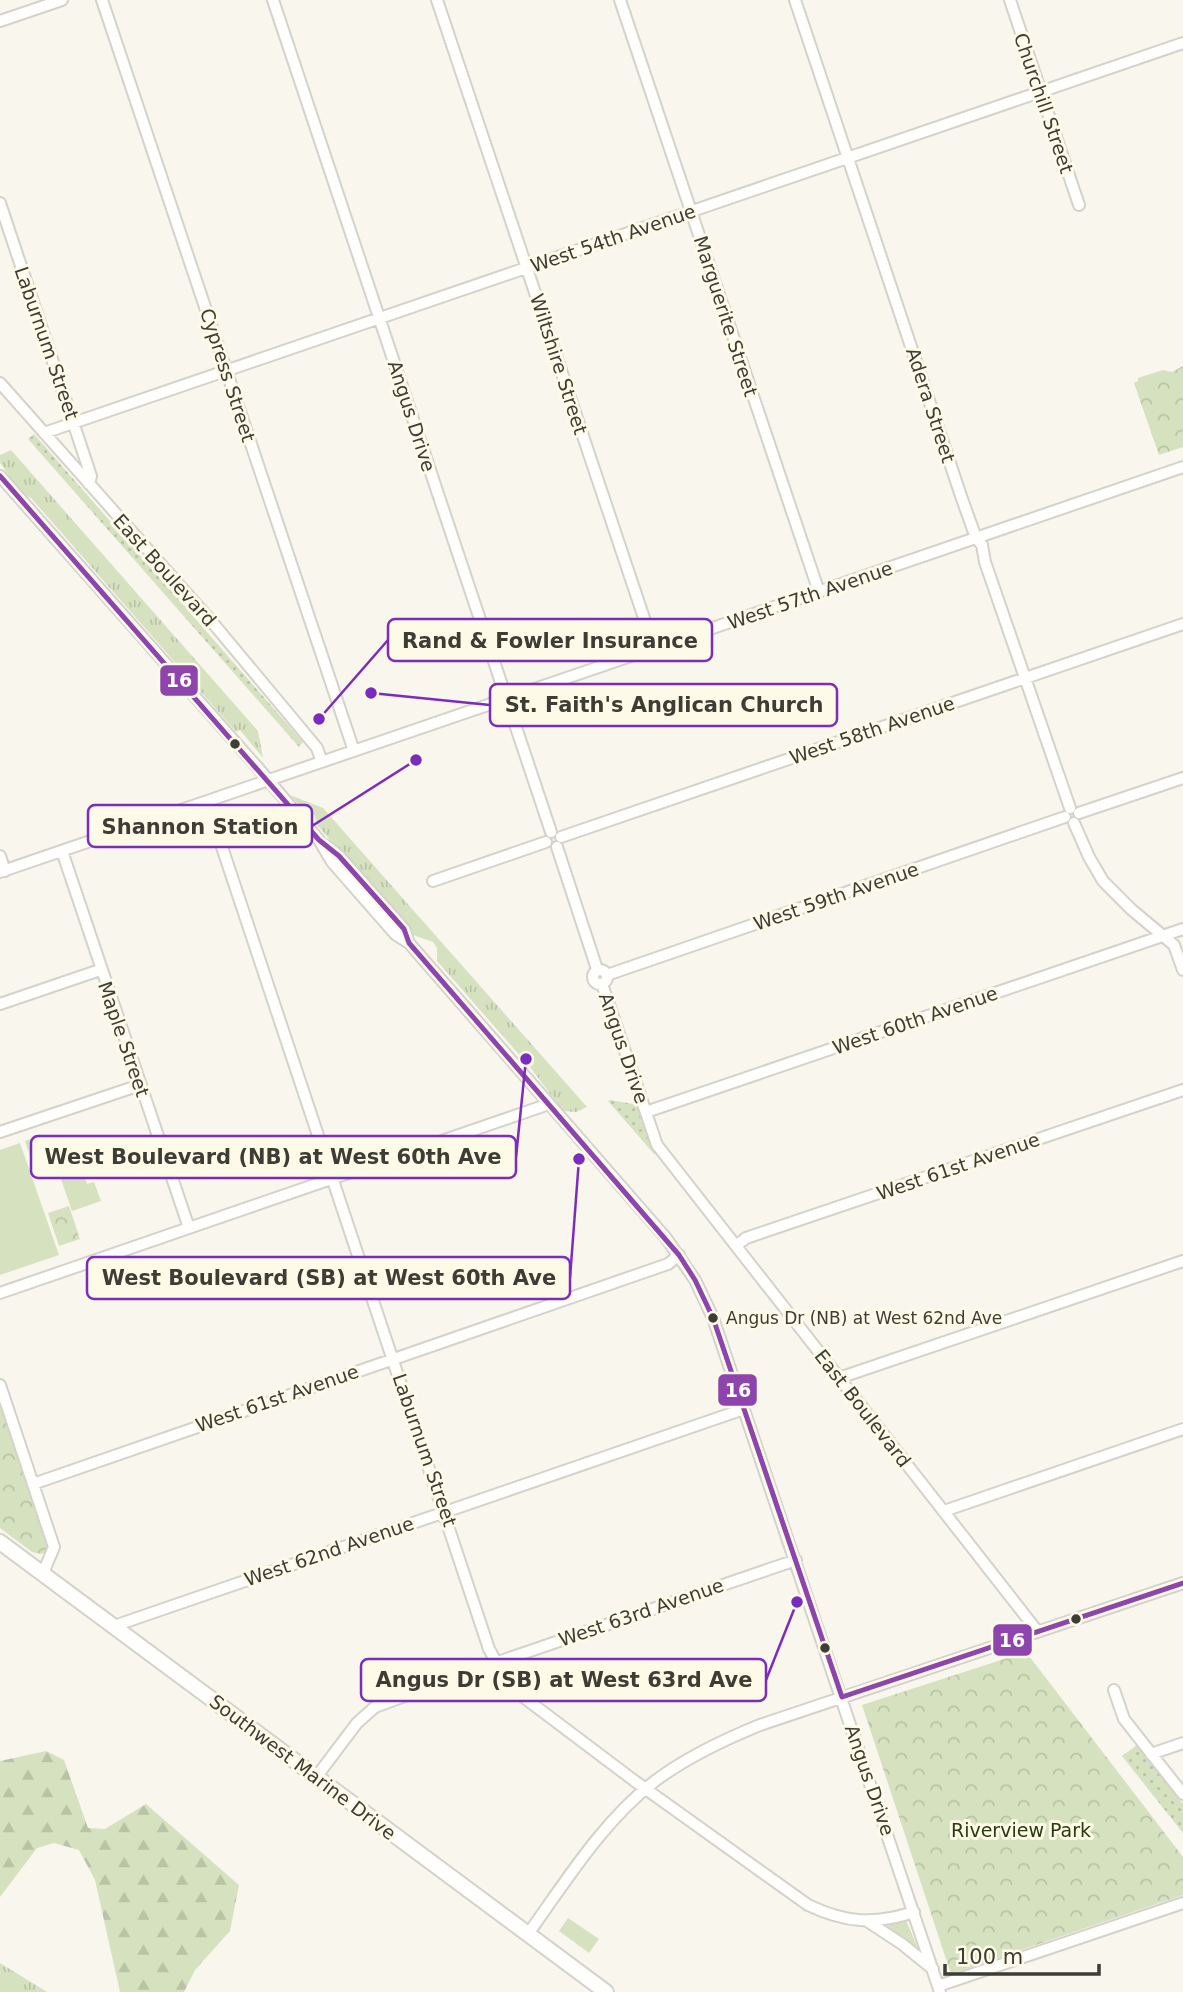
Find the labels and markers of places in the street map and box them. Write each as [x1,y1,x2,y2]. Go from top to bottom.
callout: Rand & Fowler Insurance [388,619,712,661]
callout: St. Faith's Anglican Church [490,684,837,726]
unlabelled marker [228,737,242,751]
callout: Shannon Station [88,805,312,847]
callout: West Boulevard (NB) at West 60th Ave [31,1136,516,1178]
callout: West Boulevard (SB) at West 60th Ave [87,1257,570,1299]
place label: Angus Dr (NB) at West 62nd Ave [726,1308,1002,1328]
marker: Angus Dr (NB) at West 62nd Ave [706,1311,720,1325]
unlabelled marker [1069,1612,1083,1626]
unlabelled marker [818,1641,832,1655]
callout: Angus Dr (SB) at West 63rd Ave [361,1659,766,1701]

